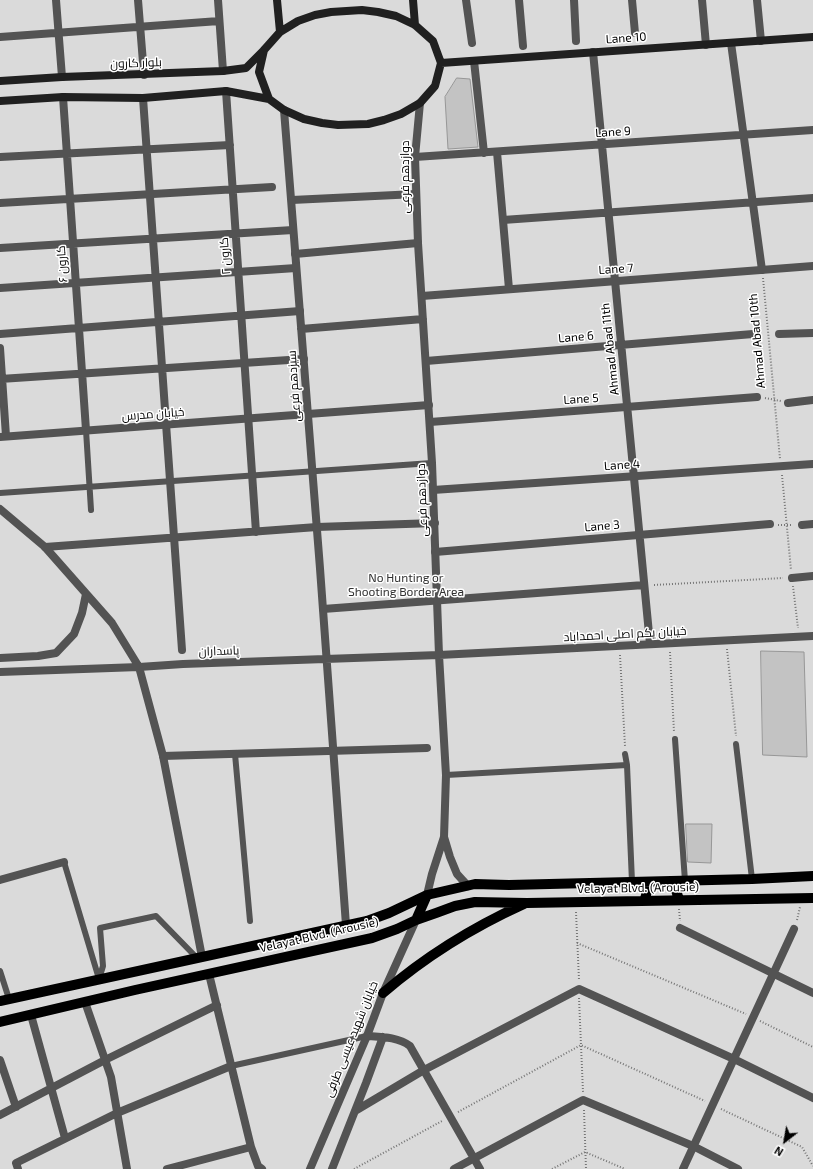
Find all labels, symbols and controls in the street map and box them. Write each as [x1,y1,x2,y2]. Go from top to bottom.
street label: Lane 10 [605,29,647,47]
street label: بلوار کارون [110,55,162,71]
street label: Lane 9 [595,124,631,140]
street label: دوازدهم فرعی [398,140,412,214]
street label: کارون ۲ [217,237,233,275]
street label: کارون ۶ [54,245,70,283]
street label: Lane 7 [598,261,634,277]
street label: Ahmad Abad 10th [746,293,768,389]
street label: Ahmad Abad 11th [598,302,622,396]
street label: Lane 6 [558,328,594,346]
street label: سیزدهم فرعی [284,350,304,422]
street label: Lane 5 [563,391,599,407]
street label: خیابان مدرس [121,405,185,423]
street label: Lane 4 [603,457,641,473]
street label: دوازدهم فرعی [414,463,430,537]
street label: Lane 3 [584,517,620,535]
park label: No Hunting or Shooting Border Area [348,571,464,599]
street label: خیابان یکم اصلی احمداباد [563,624,687,644]
street label: پاسداران [198,643,240,659]
street label: Velayat Blvd. (Arousie) [577,880,699,896]
street label: Velayat Blvd. (Arousie) [258,914,380,956]
street label: خیابان شهید عیسی طرفی [321,979,381,1099]
north arrow [765,1121,805,1161]
text: N [772,1144,785,1159]

